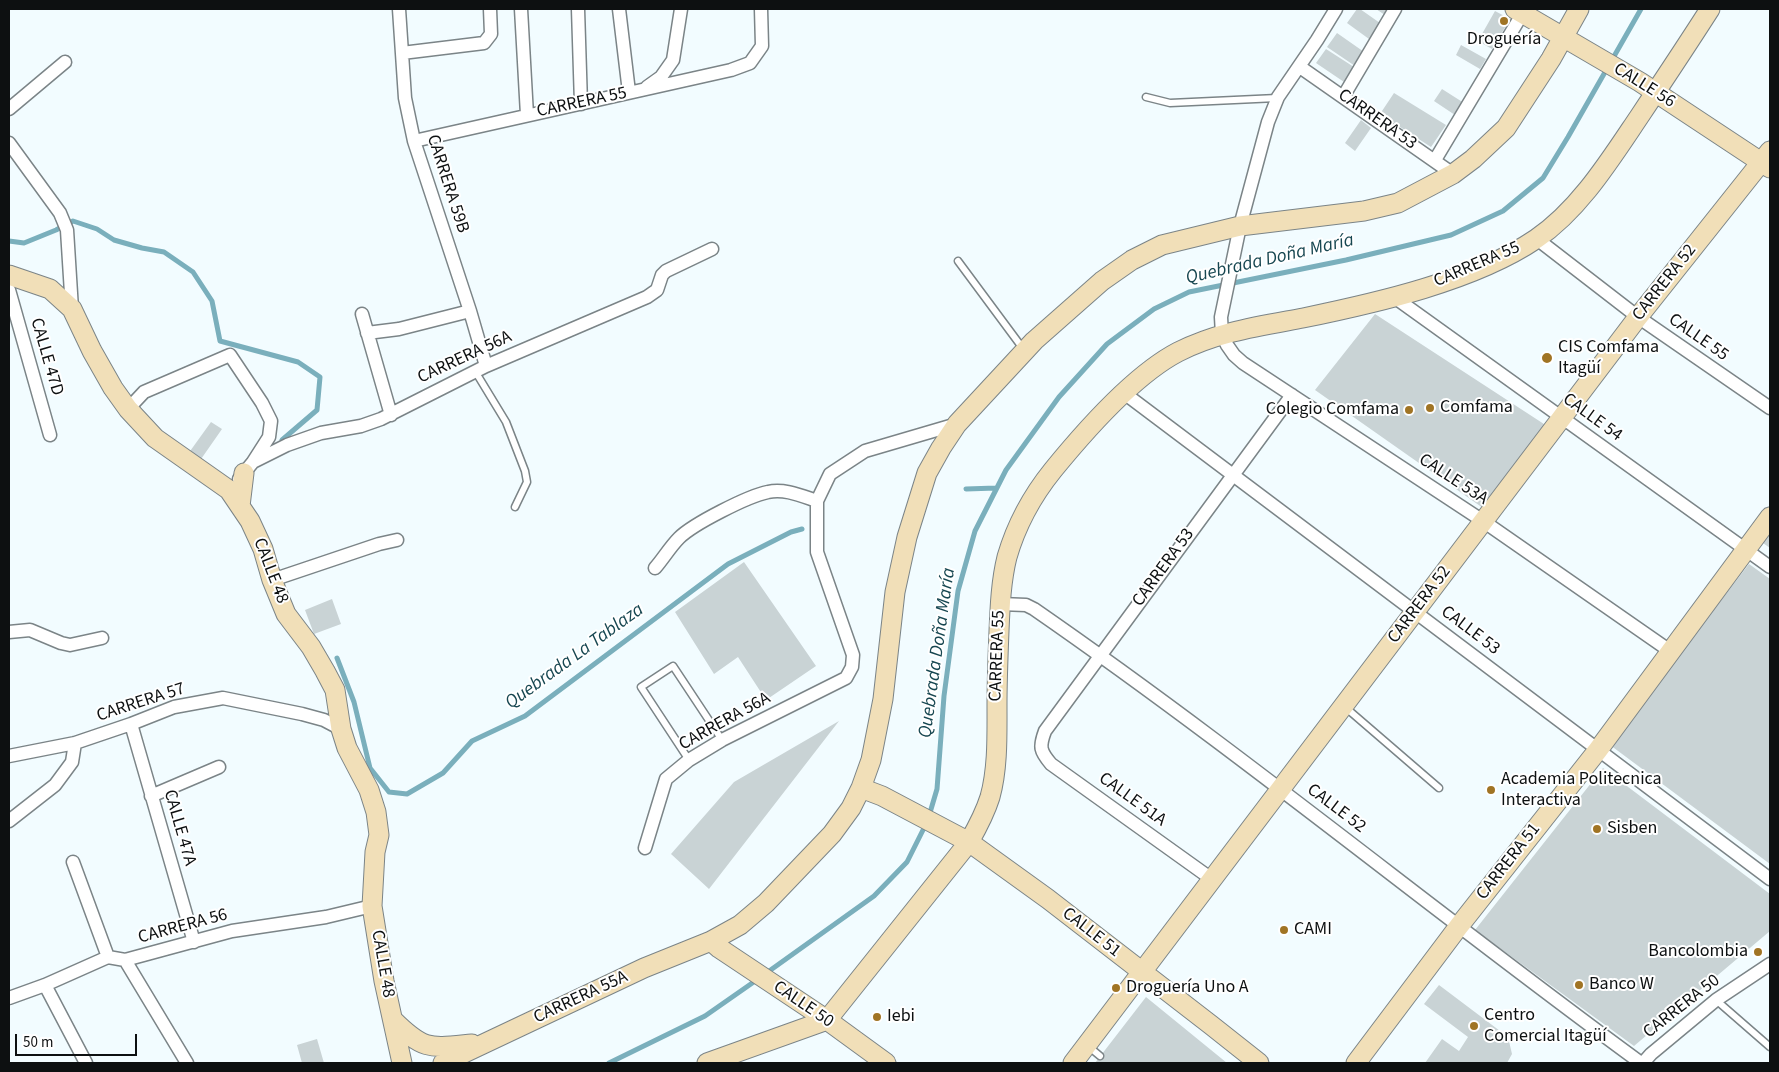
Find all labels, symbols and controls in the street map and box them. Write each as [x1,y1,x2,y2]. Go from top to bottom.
marker: Droguería [1498,15,1510,27]
place label: Droguería [1467,29,1541,51]
street label: CALLE 56 [1609,59,1679,113]
street label: CARRERA 55 [535,83,629,123]
street label: CARRERA 53 [1333,85,1421,155]
street label: CARRERA 59B [421,132,473,236]
water label: Quebrada Doña María [1184,230,1356,290]
street label: CARRERA 55 [1431,237,1523,293]
street label: CARRERA 52 [1628,240,1702,326]
street label: CALLE 55 [1664,310,1732,366]
street label: CALLE 47D [25,316,67,398]
street label: CARRERA 56A [415,327,515,389]
place label: CIS Comfama Itagüí [1558,337,1659,379]
marker: CIS Comfama Itagüí [1540,351,1554,365]
street label: CALLE 54 [1558,389,1626,447]
place label: Comfama [1440,397,1513,419]
place label: Colegio Comfama [1266,399,1399,421]
marker: Comfama [1424,402,1436,414]
marker: Colegio Comfama [1403,404,1415,416]
street label: CALLE 53A [1414,450,1492,510]
street label: CARRERA 53 [1128,525,1200,611]
street label: CALLE 48 [248,535,292,607]
street label: CARRERA 52 [1384,562,1456,648]
water label: Quebrada Doña María [915,566,961,740]
water label: Quebrada La Tablaza [501,599,649,715]
street label: CALLE 53 [1436,602,1504,660]
street label: CARRERA 55 [986,610,1010,702]
street label: CARRERA 57 [94,679,188,727]
street label: CARRERA 56A [675,688,775,756]
street label: CALLE 51A [1094,768,1170,832]
place label: Academia Politecnica Interactiva [1501,769,1662,812]
street label: CALLE 52 [1302,780,1370,838]
marker: Academia Politecnica Interactiva [1485,784,1497,796]
street label: CALLE 47A [158,787,200,869]
place label: Sisben [1607,818,1657,840]
street label: CARRERA 51 [1472,819,1546,905]
marker: Sisben [1591,823,1603,835]
street label: CALLE 51 [1057,903,1125,963]
street label: CARRERA 56 [136,905,230,949]
place label: CAMI [1294,919,1332,941]
marker: CAMI [1278,924,1290,936]
street label: CALLE 48 [365,928,399,1000]
place label: Bancolombia [1648,941,1748,963]
marker: Bancolombia [1752,946,1764,958]
street label: CARRERA 55A [531,967,631,1029]
street label: CARRERA 50 [1639,970,1725,1044]
place label: Banco W [1589,974,1654,996]
street label: CALLE 50 [769,977,837,1033]
place label: Droguería Uno A [1126,977,1249,999]
marker: Banco W [1573,979,1585,991]
marker: Droguería Uno A [1110,982,1122,994]
place label: Centro Comercial Itagüí [1484,1005,1607,1048]
place label: Iebi [887,1006,915,1028]
marker: Iebi [871,1011,883,1023]
marker: Centro Comercial Itagüí [1468,1020,1480,1032]
scale bar [18,1024,140,1056]
text: 50 m [23,1032,53,1053]

